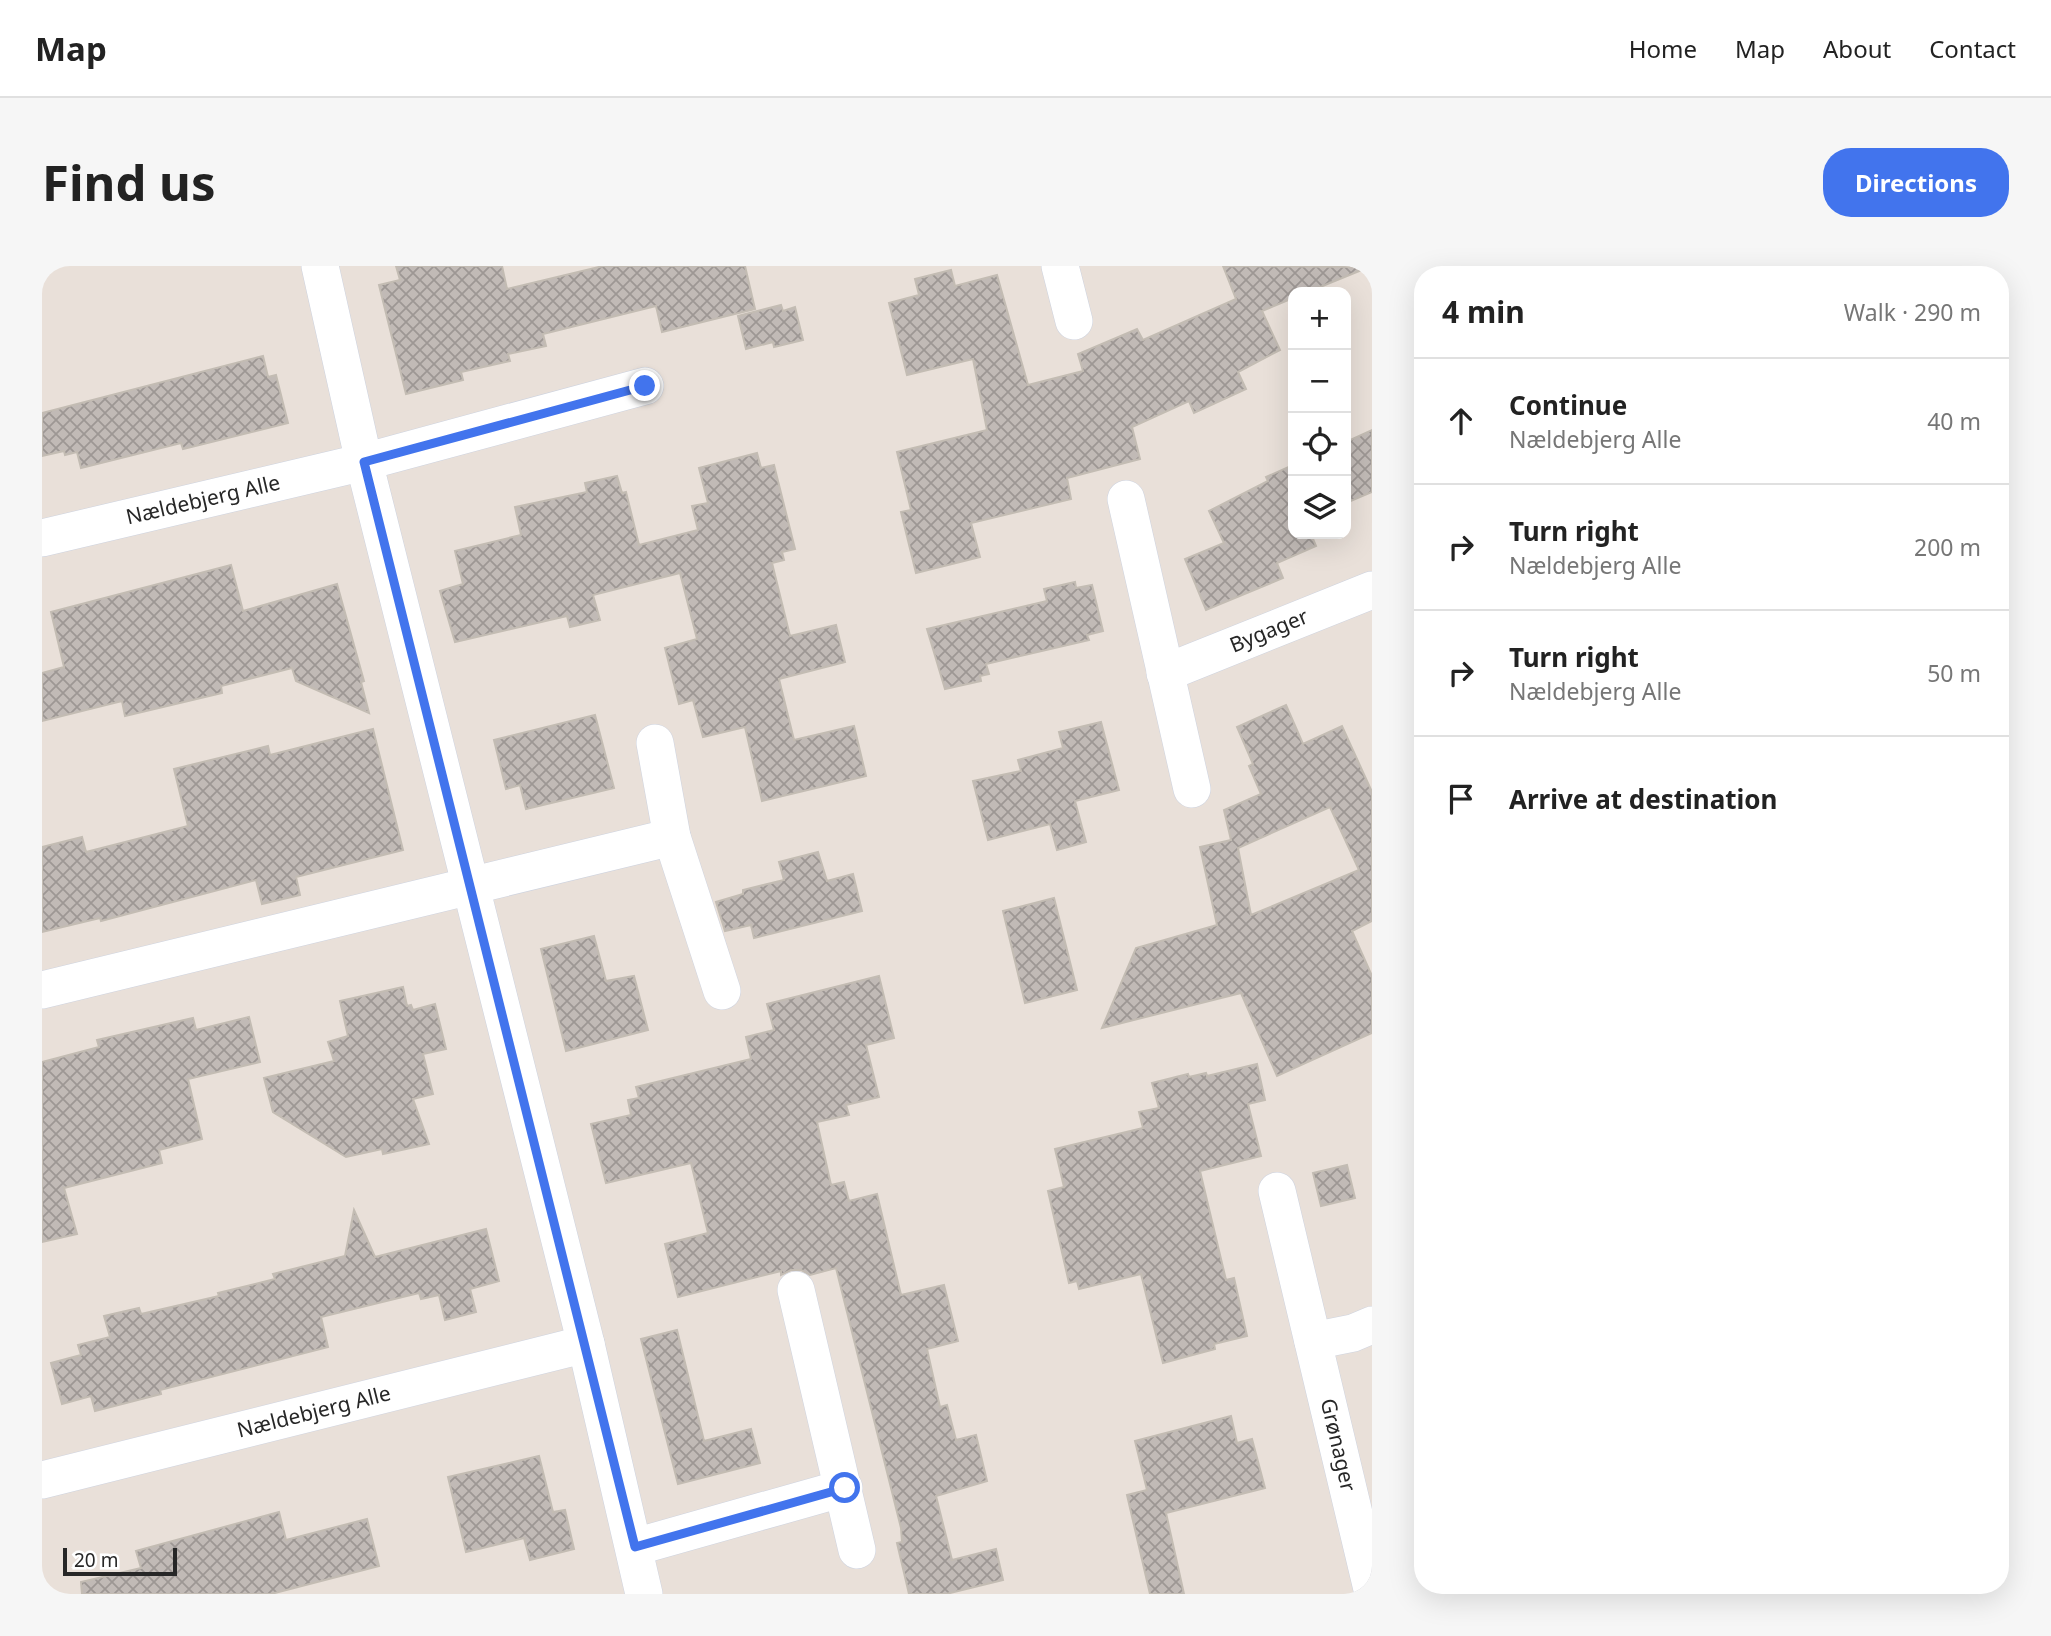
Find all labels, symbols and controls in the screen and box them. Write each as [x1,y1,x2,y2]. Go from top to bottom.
text: Map [35,26,107,71]
text: Home [1629,32,1697,65]
text: Map [1735,32,1785,65]
text: About [1823,32,1891,65]
text: Contact [1929,32,2016,65]
button: Directions [1823,148,2009,217]
text: Find us [42,149,216,215]
map controls [1288,287,1351,539]
button: + [1288,287,1351,350]
text: 4 min [1442,291,1525,332]
text: Walk · 290 m [1844,296,1981,328]
button: − [1288,350,1351,413]
route end [629,370,660,401]
text: Continue [1509,387,1627,423]
icon: ahead [1442,402,1480,440]
text: 40 m [1927,405,1981,437]
button: locate [1288,413,1351,476]
text: Nældebjerg Alle [1509,423,1681,455]
street label: Nældebjerg Alle [123,468,283,530]
button: layers [1288,476,1351,539]
text: Turn right [1509,513,1639,549]
icon: right [1442,528,1480,566]
text: 200 m [1914,531,1981,563]
text: Nældebjerg Alle [1509,549,1681,581]
street label: Bygager [1225,602,1312,659]
text: Turn right [1509,639,1639,675]
icon: right [1442,654,1480,692]
text: 50 m [1927,657,1981,689]
text: Nældebjerg Alle [1509,675,1681,707]
icon: arrive [1442,780,1480,818]
text: Arrive at destination [1509,781,1778,817]
street label: Nældebjerg Alle [234,1378,394,1444]
street label: Grønager [1315,1396,1363,1494]
route start [829,1472,860,1503]
scale bar [63,1545,177,1577]
text: 20 m [74,1547,118,1573]

